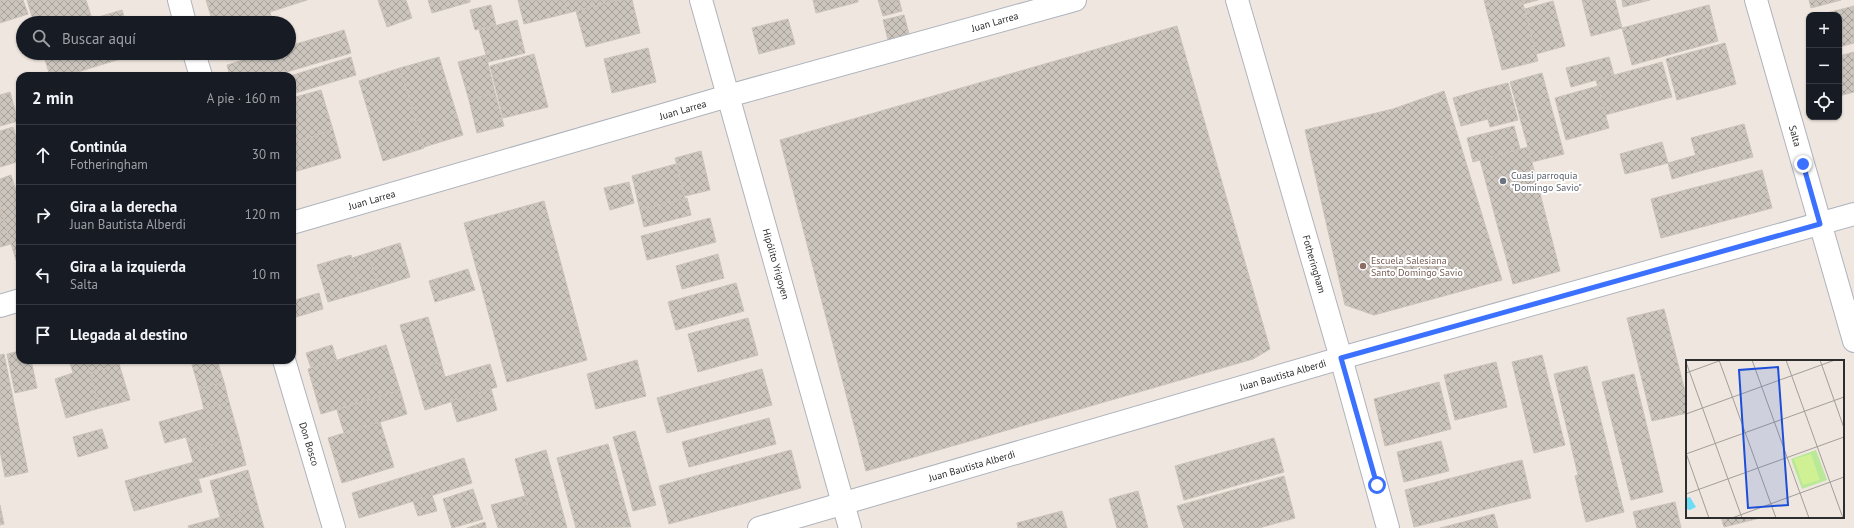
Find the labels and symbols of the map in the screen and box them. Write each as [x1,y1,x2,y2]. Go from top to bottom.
street label: Juan Larrea [969,9,1020,35]
street label: Juan Larrea [657,97,708,123]
street label: Salta [1786,124,1804,148]
route end [1794,155,1812,173]
place label: Cuasi parroquia "Domingo Savio" [1511,169,1582,194]
marker: Cuasi parroquia "Domingo Savio" [1498,176,1508,186]
street label: Juan Larrea [346,187,397,213]
street label: Hipólito Yrigoyen [760,227,792,301]
street label: Fotheringham [1299,233,1329,295]
place label: Escuela Salesiana Santo Domingo Savio [1371,254,1463,279]
marker: Escuela Salesiana Santo Domingo Savio [1358,261,1368,271]
street label: Juan Bautista Alberdi [1237,356,1328,394]
inset map [1686,360,1844,518]
street label: Don Bosco [296,421,322,467]
street label: Juan Bautista Alberdi [926,447,1017,485]
route start [1368,476,1386,494]

